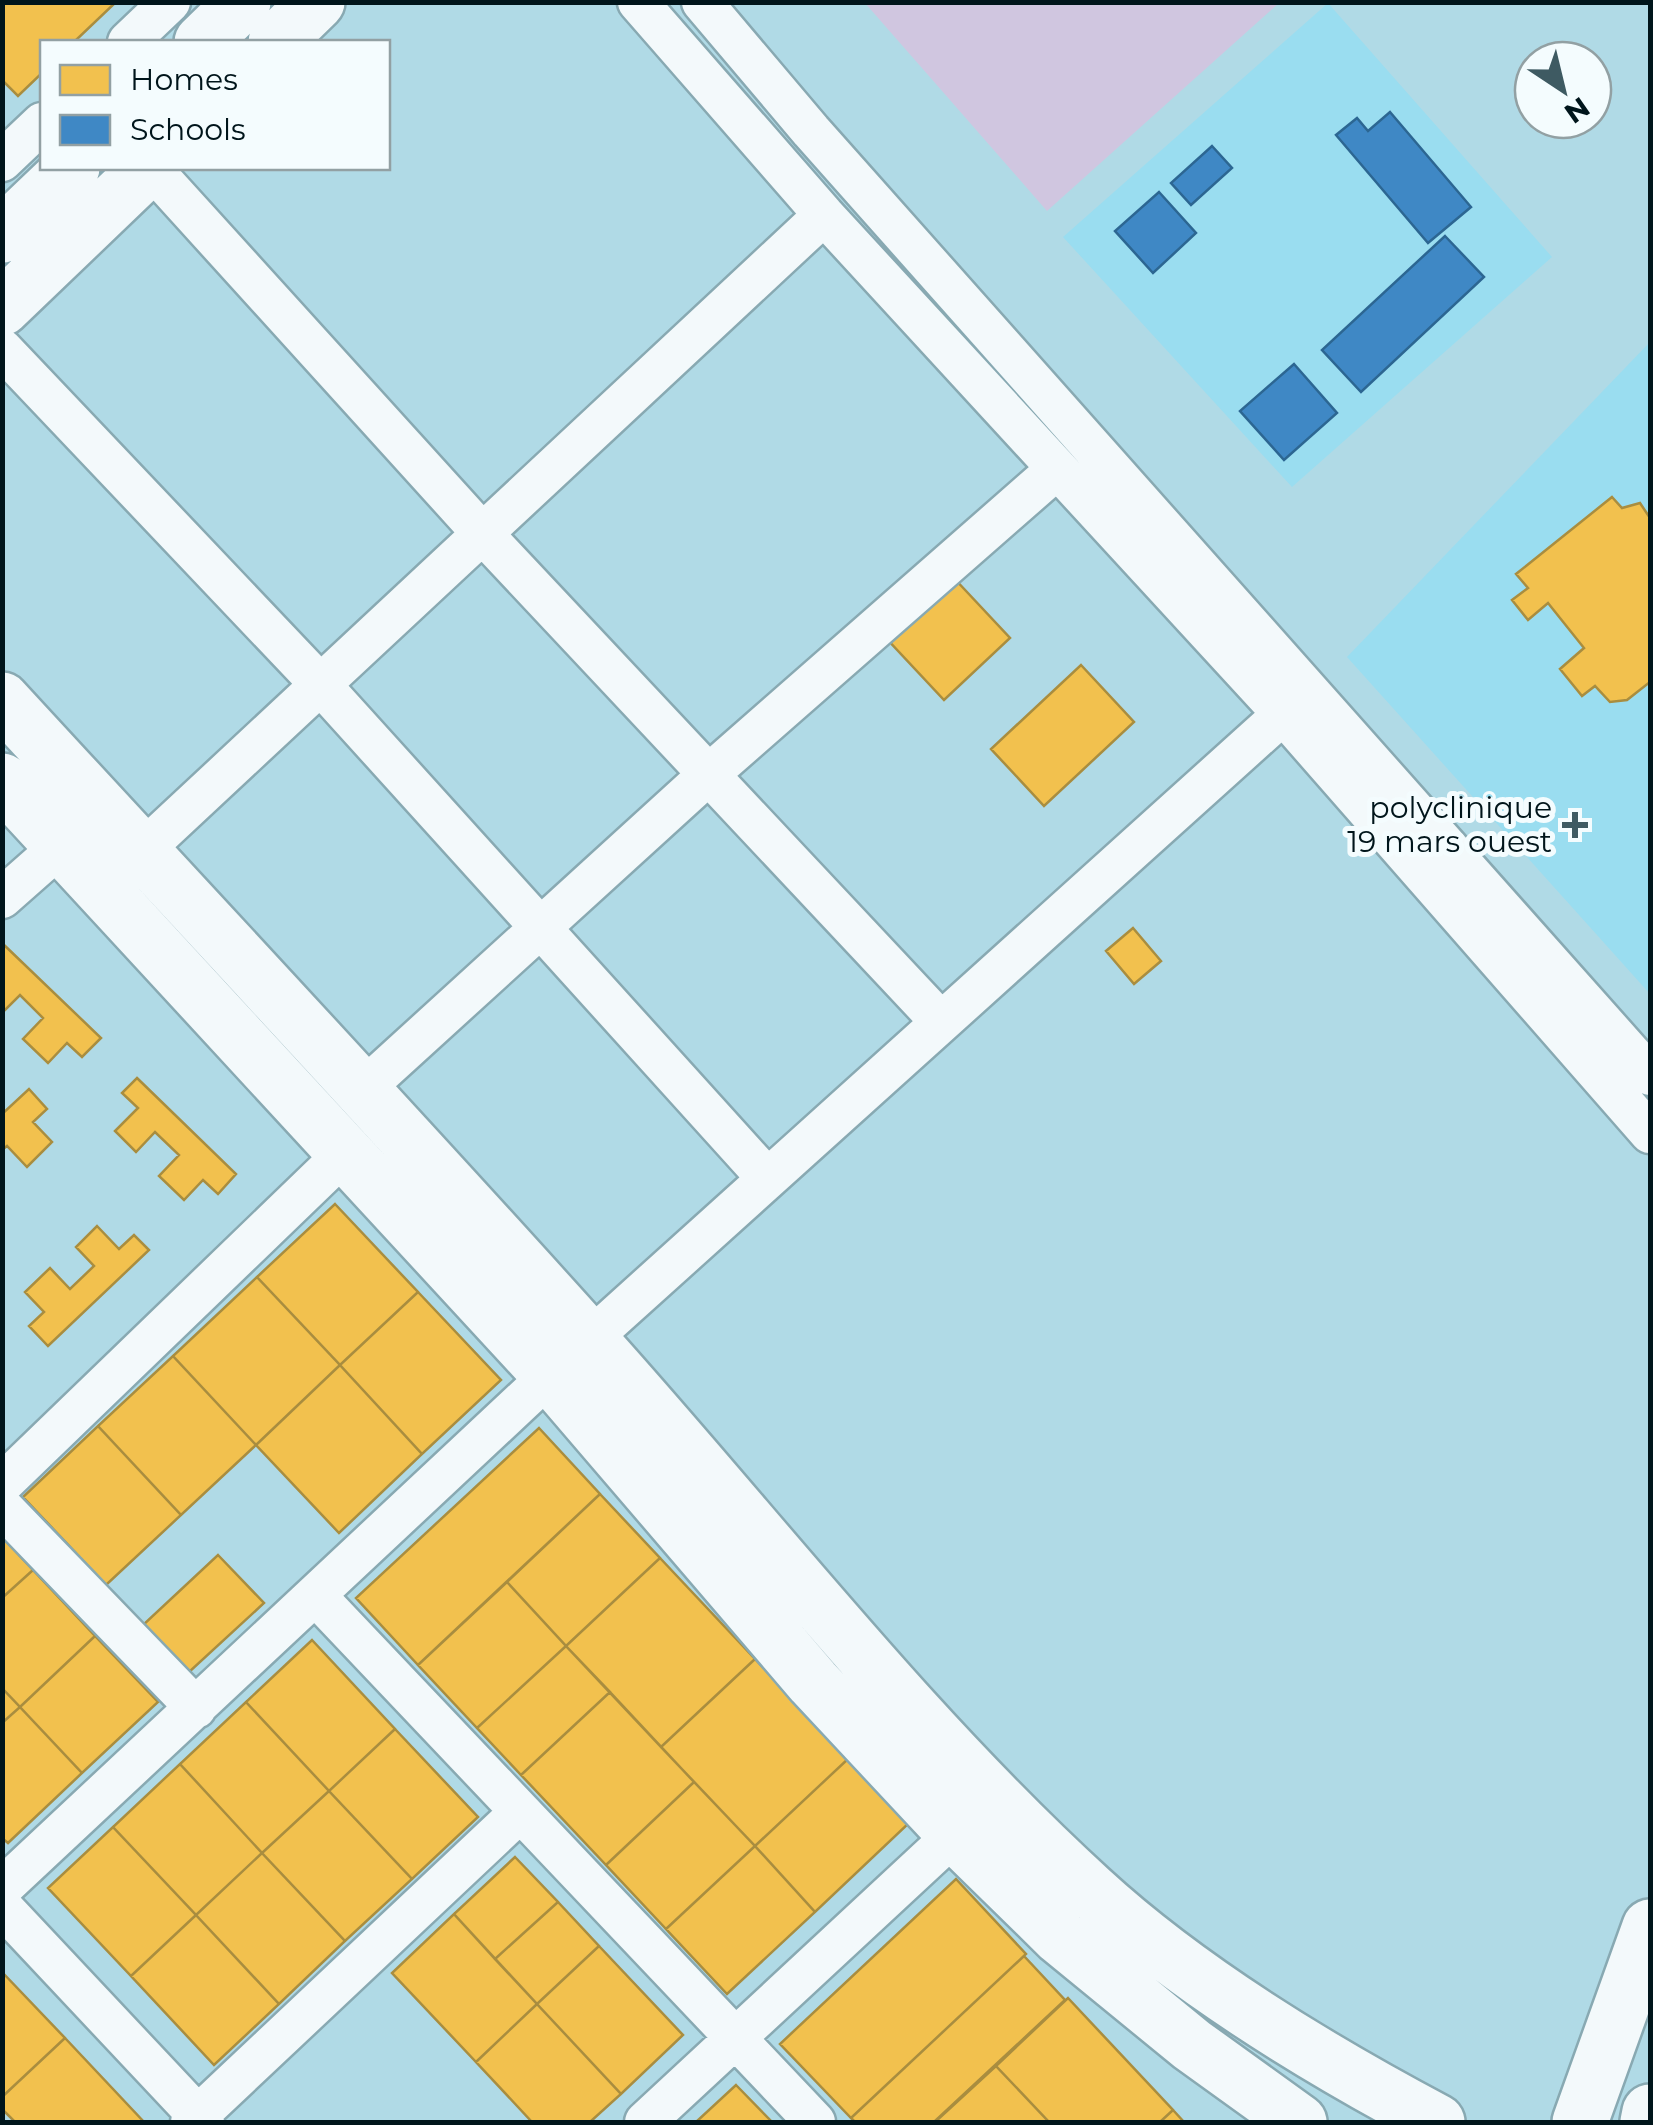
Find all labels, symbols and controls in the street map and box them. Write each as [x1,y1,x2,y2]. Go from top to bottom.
legend [40,40,390,170]
north arrow [1513,40,1613,140]
text: Homes [130,61,238,98]
text: N [1558,90,1596,131]
text: Schools [130,111,246,148]
place label: polyclinique 19 mars ouest [1347,789,1552,860]
marker: polyclinique 19 mars ouest [1562,812,1588,838]

